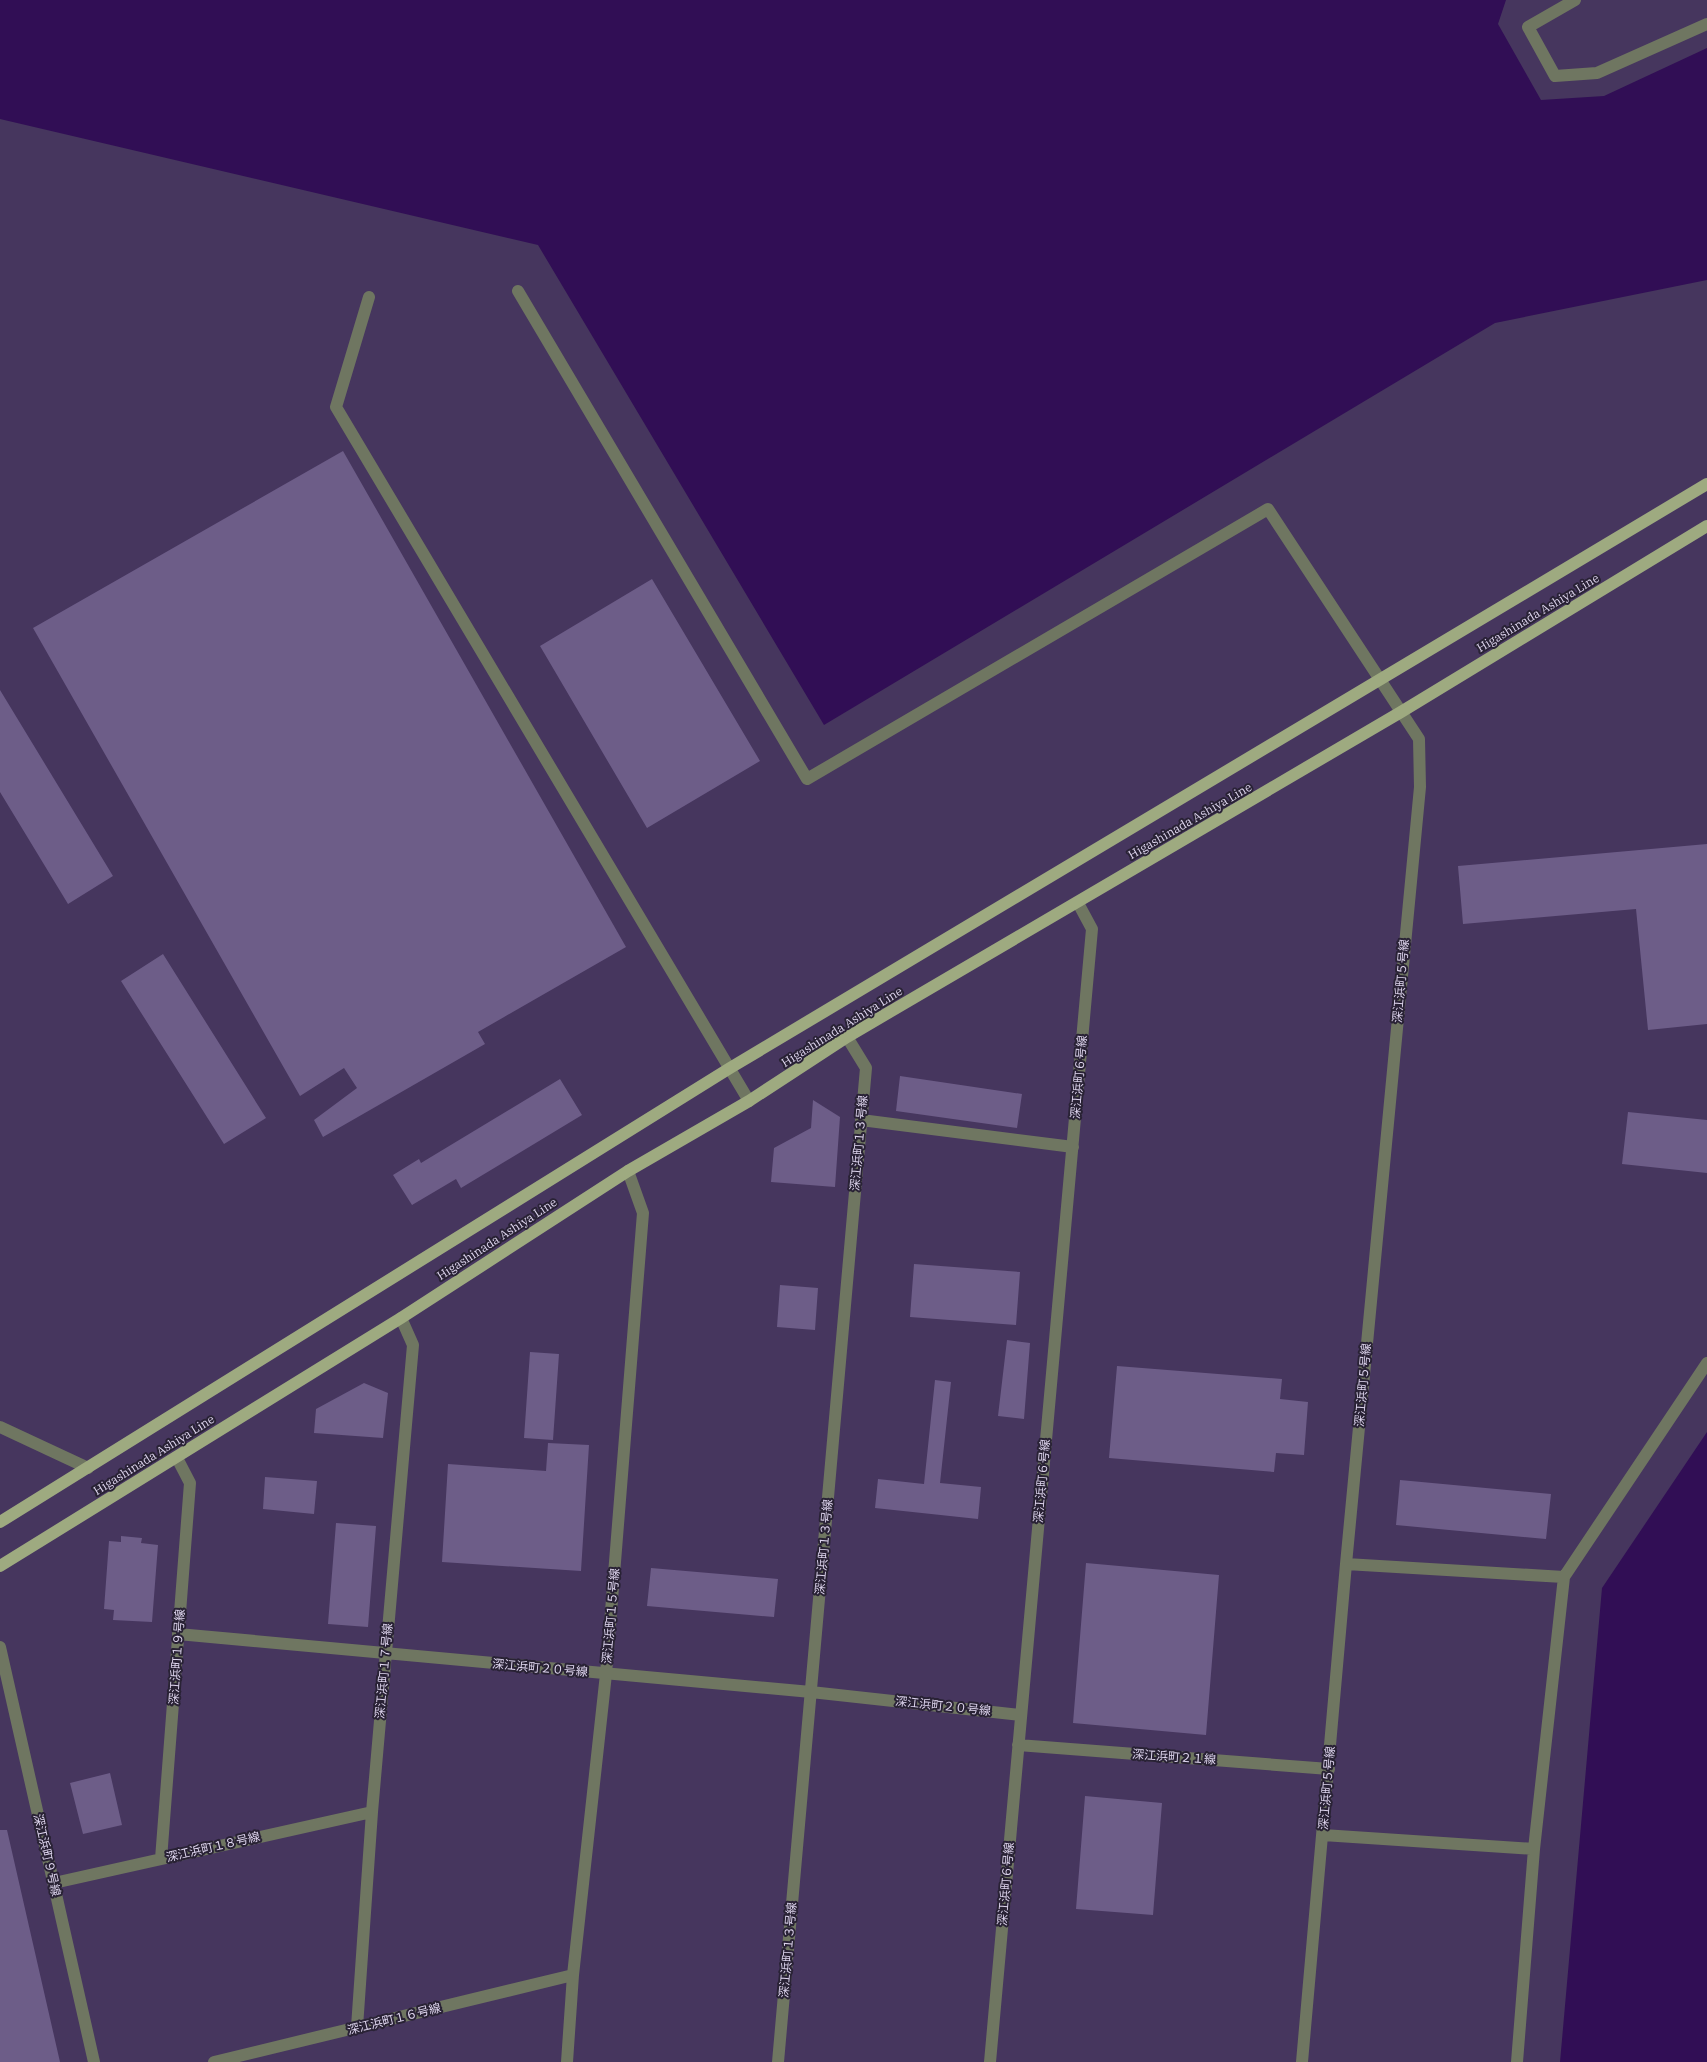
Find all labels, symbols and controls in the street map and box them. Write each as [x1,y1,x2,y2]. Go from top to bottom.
street label: Higashinada Ashiya Line [1474,570,1602,655]
street label: Higashinada Ashiya Line [1125,779,1254,862]
street label: 深江浜町５号線 [1389,938,1412,1023]
street label: Higashinada Ashiya Line [778,983,905,1070]
street label: 深江浜町６号線 [1067,1034,1090,1119]
street label: 深江浜町１３号線 [847,1094,870,1191]
street label: Higashinada Ashiya Line [434,1194,560,1283]
street label: 深江浜町５号線 [1351,1342,1374,1427]
street label: Higashinada Ashiya Line [90,1411,217,1498]
street label: 深江浜町６号線 [1030,1438,1053,1523]
street label: 深江浜町１３号線 [812,1498,835,1595]
street label: 深江浜町１５号線 [599,1567,622,1664]
street label: 深江浜町１９号線 [166,1609,187,1705]
street label: 深江浜町１７号線 [372,1622,395,1719]
street label: 深江浜町２０号線 [492,1656,589,1679]
street label: 深江浜町２０号線 [895,1693,992,1718]
street label: 深江浜町５号線 [1315,1745,1338,1830]
street label: 深江浜町２１線 [1132,1746,1216,1767]
street label: 深江浜町９号線 [31,1812,64,1898]
street label: 深江浜町１８号線 [164,1828,261,1865]
street label: 深江浜町６号線 [994,1841,1017,1926]
street label: 深江浜町１３号線 [776,1901,799,1998]
street label: 深江浜町１６号線 [345,2000,442,2037]

